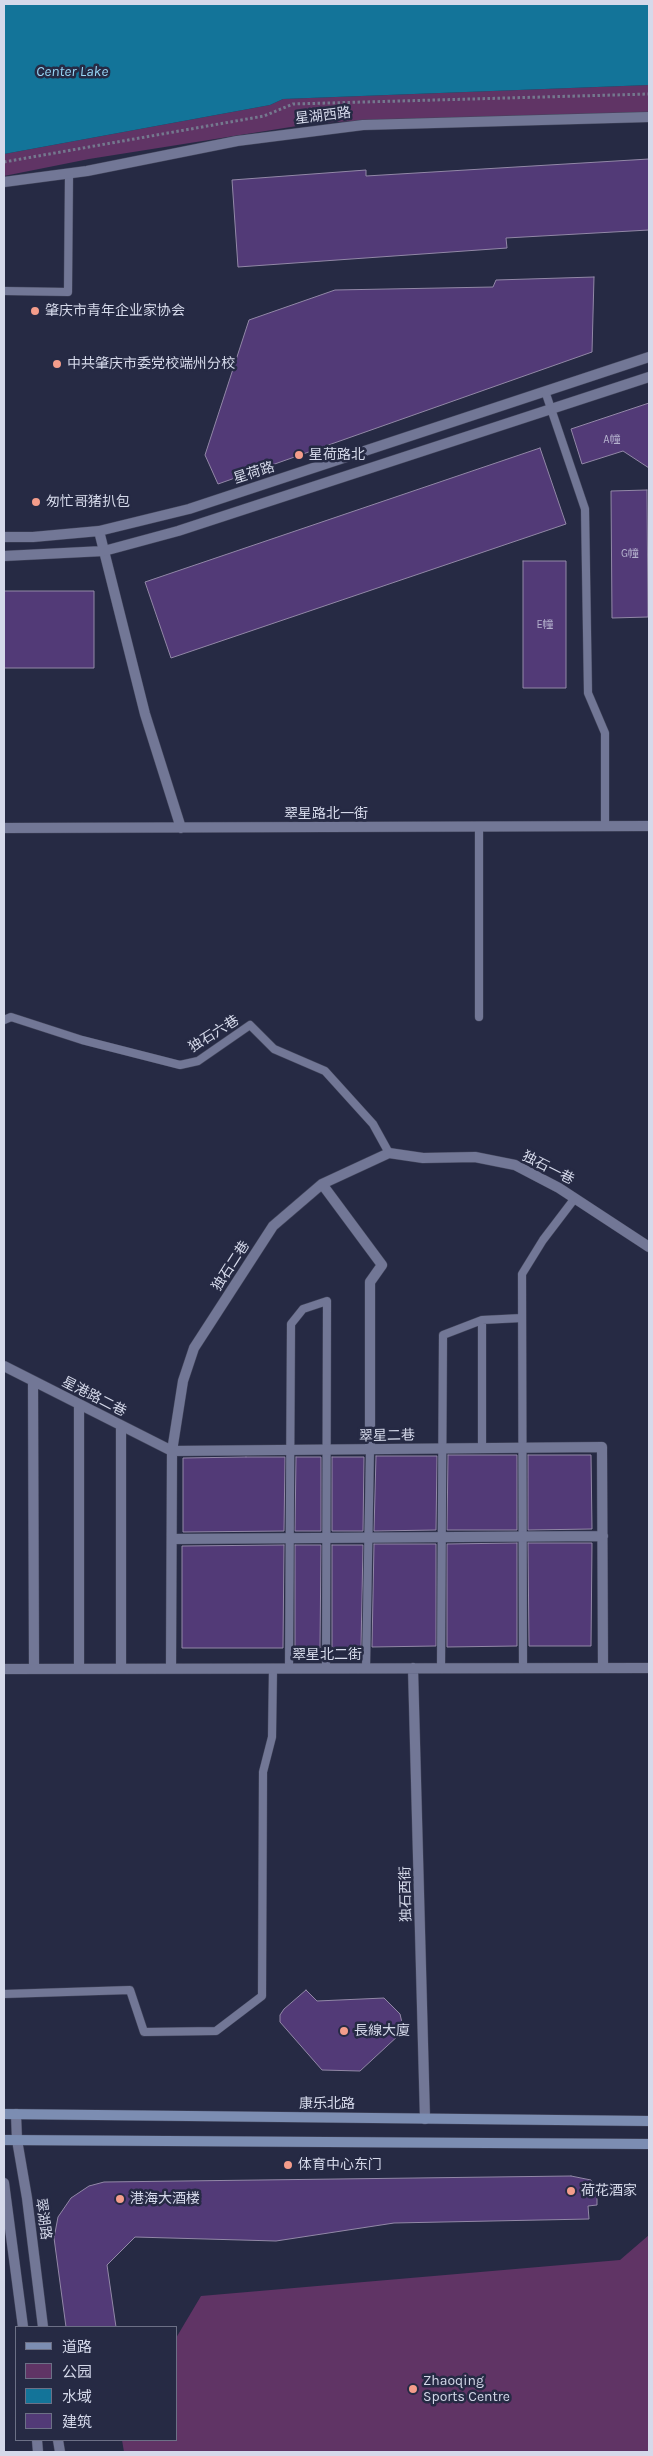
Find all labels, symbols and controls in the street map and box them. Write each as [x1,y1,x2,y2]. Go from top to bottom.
water label: Center Lake [36,63,108,81]
street label: 星湖西路 [294,104,352,128]
place label: 肇庆市青年企业家协会 [45,303,185,319]
marker: 肇庆市青年企业家协会 [29,305,41,317]
place label: 中共肇庆市委党校端州分校 [67,356,235,372]
marker: 中共肇庆市委党校端州分校 [51,358,63,370]
house number: A幢 [603,433,621,447]
place label: 星荷路北 [309,447,365,463]
marker: 星荷路北 [293,449,305,461]
street label: 星荷路 [231,459,277,487]
place label: 匆忙哥猪扒包 [46,494,130,510]
marker: 匆忙哥猪扒包 [30,496,42,508]
house number: G幢 [621,547,639,561]
house number: E幢 [536,618,554,632]
street label: 翠星路北一街 [284,806,368,822]
street label: 独石六巷 [186,1012,242,1056]
street label: 独石一巷 [519,1148,577,1188]
street label: 独石二巷 [209,1238,253,1294]
street label: 星港路二巷 [59,1374,129,1420]
street label: 翠星二巷 [359,1427,415,1445]
street label: 翠星北二街 [292,1647,362,1663]
street label: 独石西街 [397,1866,415,1922]
place label: 長線大廈 [354,2023,410,2039]
marker: 長線大廈 [338,2025,350,2037]
street label: 康乐北路 [299,2096,355,2112]
place label: 体育中心东门 [298,2157,382,2173]
marker: 体育中心东门 [282,2159,294,2171]
place label: 荷花酒家 [581,2183,637,2199]
marker: 荷花酒家 [565,2185,577,2197]
place label: 港海大酒楼 [130,2191,200,2207]
marker: 港海大酒楼 [114,2193,126,2205]
street label: 翠湖路 [32,2197,54,2241]
legend [15,2326,178,2441]
text: 道路 [62,2338,92,2356]
text: 公园 [62,2363,92,2381]
place label: Zhaoqing Sports Centre [423,2373,510,2406]
marker: Zhaoqing Sports Centre [407,2383,419,2395]
text: 水域 [62,2388,92,2406]
text: 建筑 [62,2413,92,2431]

